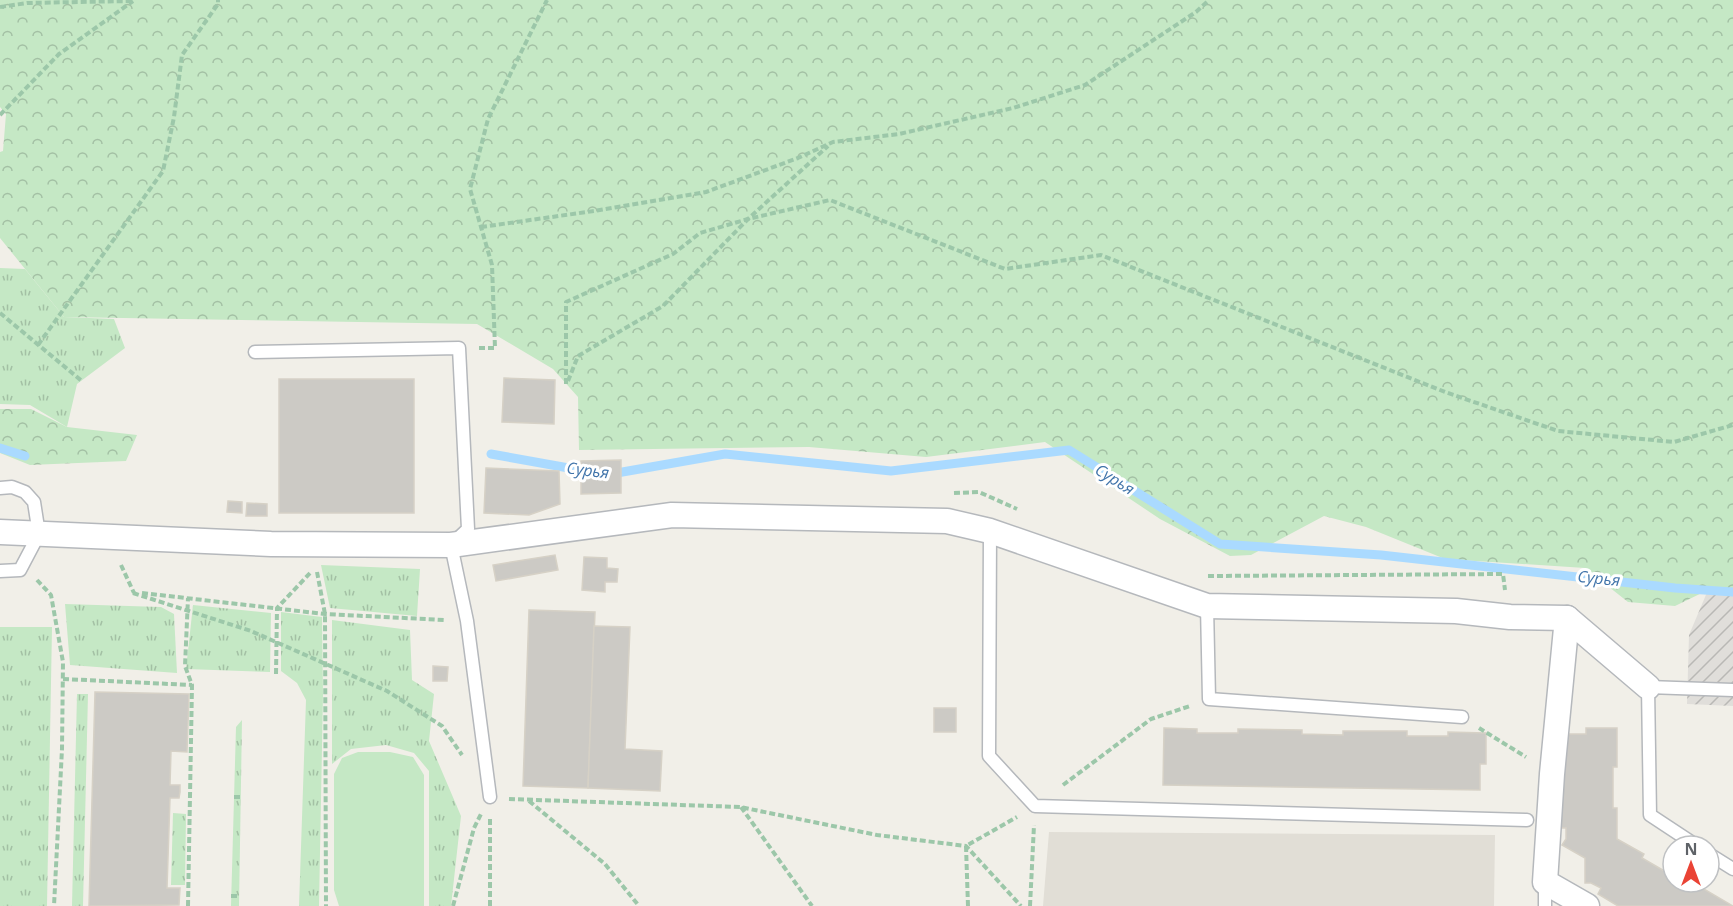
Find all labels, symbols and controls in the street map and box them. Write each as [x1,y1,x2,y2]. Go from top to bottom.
water label: Сурья [565,456,611,484]
water label: Сурья [1091,458,1139,500]
water label: Сурья [1577,565,1621,591]
north arrow [1661,834,1721,894]
text: N [1684,838,1698,860]

